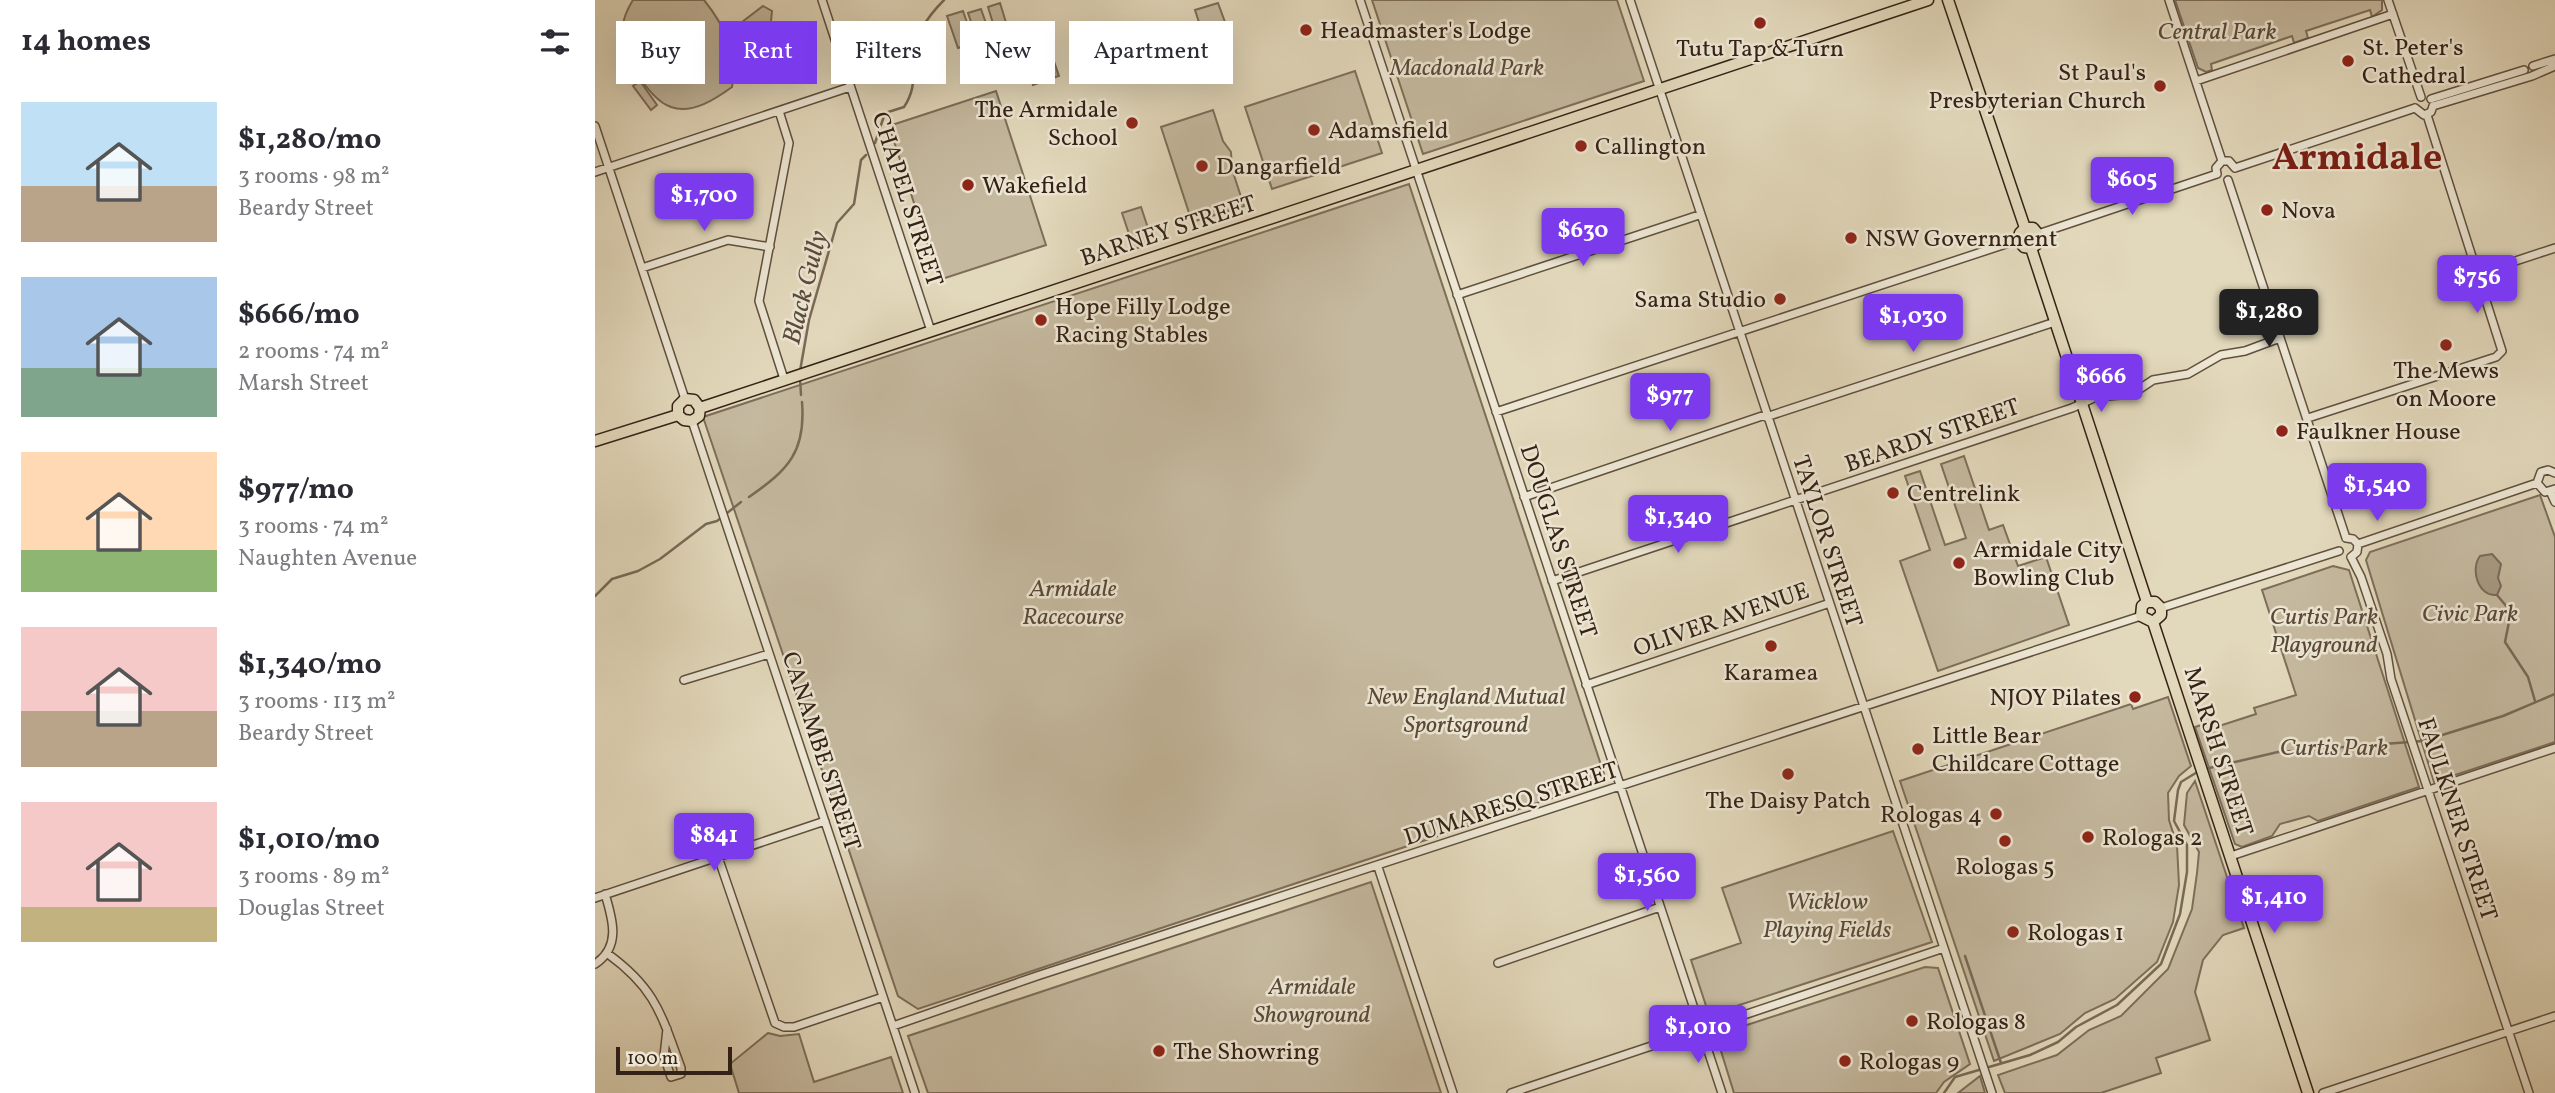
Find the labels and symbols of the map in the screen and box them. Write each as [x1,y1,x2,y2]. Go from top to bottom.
place label: Headmaster's Lodge [1320,15,1531,49]
marker: Tutu Tap & Turn [1752,15,1768,31]
park label: Central Park [2157,16,2277,50]
marker: Headmaster's Lodge [1298,22,1314,38]
place label: St. Peter's Cathedral [2362,32,2466,94]
place label: Tutu Tap & Turn [1676,33,1844,67]
park label: Macdonald Park [1389,52,1544,86]
marker: St. Peter's Cathedral [2340,53,2356,69]
place label: St Paul's Presbyterian Church [1929,57,2146,119]
marker: St Paul's Presbyterian Church [2152,78,2168,94]
place label: The Armidale School [975,94,1118,156]
street label: CHAPEL STREET [862,108,950,291]
marker: The Armidale School [1124,115,1140,131]
place label: Adamsfield [1328,115,1449,149]
marker: Adamsfield [1306,122,1322,138]
place label: Callington [1595,131,1706,165]
district label: Armidale [2272,133,2442,186]
marker: Callington [1573,138,1589,154]
place label: Dangarfield [1216,151,1341,185]
marker: Dangarfield [1194,158,1210,174]
pin: $605 [2091,158,2173,217]
place label: Wakefield [982,170,1088,204]
pin: $1,700 [647,174,761,233]
marker: Wakefield [960,177,976,193]
street label: BARNEY STREET [1076,187,1261,276]
place label: Nova [2281,195,2336,229]
marker: Nova [2259,202,2275,218]
pin: $630 [1542,208,1624,268]
place label: NSW Government [1865,223,2057,257]
water label: Black Gully [774,226,838,348]
marker: NSW Government [1843,230,1859,246]
pin: $756 [2436,256,2518,315]
place label: Sama Studio [1634,284,1766,318]
pin: $1,280 [2212,290,2326,349]
place label: Hope Filly Lodge Racing Stables [1055,291,1231,353]
marker: Sama Studio [1772,291,1788,307]
pin: $1,030 [1856,294,1970,354]
marker: Hope Filly Lodge Racing Stables [1033,312,1049,328]
marker: The Mews on Moore [2438,337,2454,353]
pin: $666 [2060,354,2142,414]
place label: The Mews on Moore [2393,355,2499,417]
pin: $977 [1629,374,1711,433]
street label: BEARDY STREET [1841,391,2025,483]
place label: Faulkner House [2296,416,2461,450]
marker: Faulkner House [2274,423,2290,439]
street label: DOUGLAS STREET [1510,440,1604,643]
street label: TAYLOR STREET [1782,451,1870,632]
pin: $1,540 [2320,463,2434,523]
place label: Centrelink [1907,478,2020,512]
marker: Centrelink [1885,485,1901,501]
pin: $1,340 [1621,496,1735,555]
place label: Armidale City Bowling Club [1973,534,2122,596]
marker: Armidale City Bowling Club [1951,555,1967,571]
park label: Armidale Racecourse [1022,573,1124,635]
street label: OLIVER AVENUE [1629,575,1814,667]
park label: Civic Park [2422,598,2518,632]
park label: Curtis Park Playground [2270,601,2378,663]
marker: Karamea [1763,638,1779,654]
street label: CANAMBE STREET [772,648,868,855]
place label: Karamea [1724,657,1818,691]
street label: MARSH STREET [2174,663,2261,841]
park label: New England Mutual Sportsground [1367,681,1565,743]
place label: NJOY Pilates [1990,682,2121,716]
marker: NJOY Pilates [2127,689,2143,705]
street label: FAULKNER STREET [2407,714,2505,926]
place label: Little Bear Childcare Cottage [1932,720,2119,782]
park label: Curtis Park [2280,732,2388,766]
marker: Little Bear Childcare Cottage [1910,741,1926,757]
street label: DUMARESQ STREET [1400,754,1623,856]
marker: The Daisy Patch [1780,766,1796,782]
place label: The Daisy Patch [1705,785,1871,819]
place label: Rologas 4 [1880,799,1982,833]
marker: Rologas 4 [1988,806,2004,822]
pin: $841 [673,814,755,873]
place label: Rologas 2 [2102,822,2203,856]
marker: Rologas 2 [2080,829,2096,845]
marker: Rologas 5 [1997,833,2013,849]
place label: Rologas 5 [1955,851,2055,885]
pin: $1,560 [1590,853,1704,913]
pin: $1,410 [2217,876,2331,935]
park label: Wicklow Playing Fields [1763,886,1892,948]
place label: Rologas 1 [2027,917,2124,951]
marker: Rologas 1 [2005,924,2021,940]
park label: Armidale Showground [1254,971,1371,1033]
pin: $1,010 [1641,1006,1755,1065]
place label: Rologas 8 [1926,1006,2026,1040]
marker: Rologas 8 [1904,1013,1920,1029]
place label: The Showring [1173,1036,1320,1070]
marker: The Showring [1151,1043,1167,1059]
scale bar [616,1044,731,1076]
place label: Rologas 9 [1859,1046,1959,1080]
marker: Rologas 9 [1837,1053,1853,1069]

